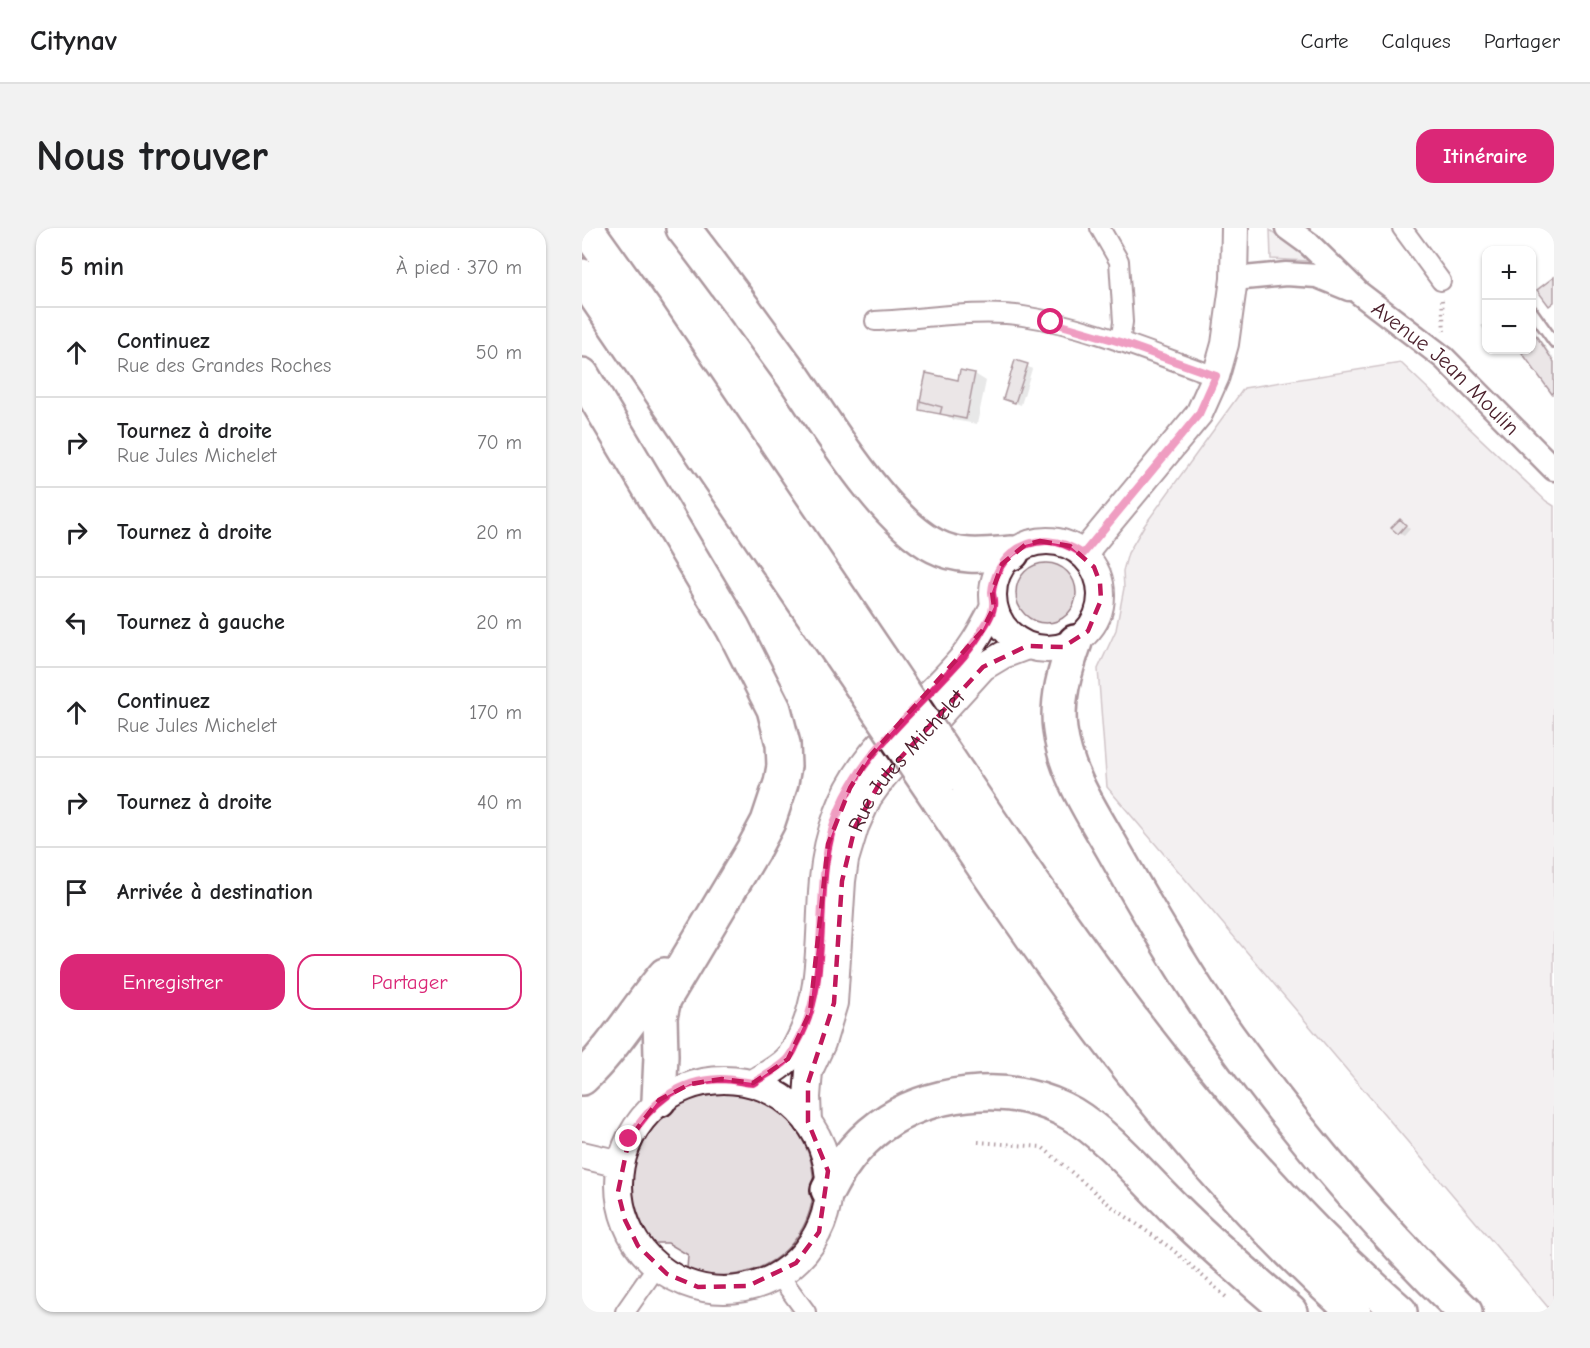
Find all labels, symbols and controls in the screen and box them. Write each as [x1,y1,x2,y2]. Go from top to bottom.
text: Citynav [30,25,117,57]
text: Carte [1301,29,1349,53]
text: Calques [1382,29,1451,53]
text: Partager [1484,29,1560,53]
button: Itinéraire [1416,129,1554,183]
text: Nous trouver [36,132,268,181]
map controls [1482,246,1536,354]
button: + [1482,246,1536,300]
text: 5 min [60,252,124,282]
text: À pied · 370 m [396,256,522,279]
street label: Avenue Jean Moulin [1366,296,1525,441]
button: − [1482,300,1536,354]
route start [1037,308,1063,334]
text: Continuez [117,328,210,354]
icon: ahead [60,336,93,369]
text: 50 m [476,341,522,364]
text: Rue des Grandes Roches [117,354,331,377]
text: Tournez à droite [117,418,272,444]
icon: right [60,426,93,459]
text: 70 m [477,431,522,454]
text: Rue Jules Michelet [117,444,276,467]
icon: right [60,516,93,549]
text: Tournez à droite [117,519,272,545]
text: 20 m [476,521,522,544]
icon: left [60,606,93,639]
text: Tournez à gauche [117,609,285,635]
text: 20 m [476,611,522,634]
street label: Rue Jules Michelet [843,684,971,836]
text: Continuez [117,688,210,714]
icon: ahead [60,696,93,729]
text: 170 m [469,701,522,724]
text: Rue Jules Michelet [117,714,276,737]
icon: right [60,786,93,819]
text: Tournez à droite [117,789,272,815]
text: 40 m [477,791,522,814]
icon: arrive [60,876,93,909]
text: Arrivée à destination [117,879,313,905]
button: Enregistrer [60,954,285,1010]
button: Partager [297,954,522,1010]
route end [615,1125,641,1151]

